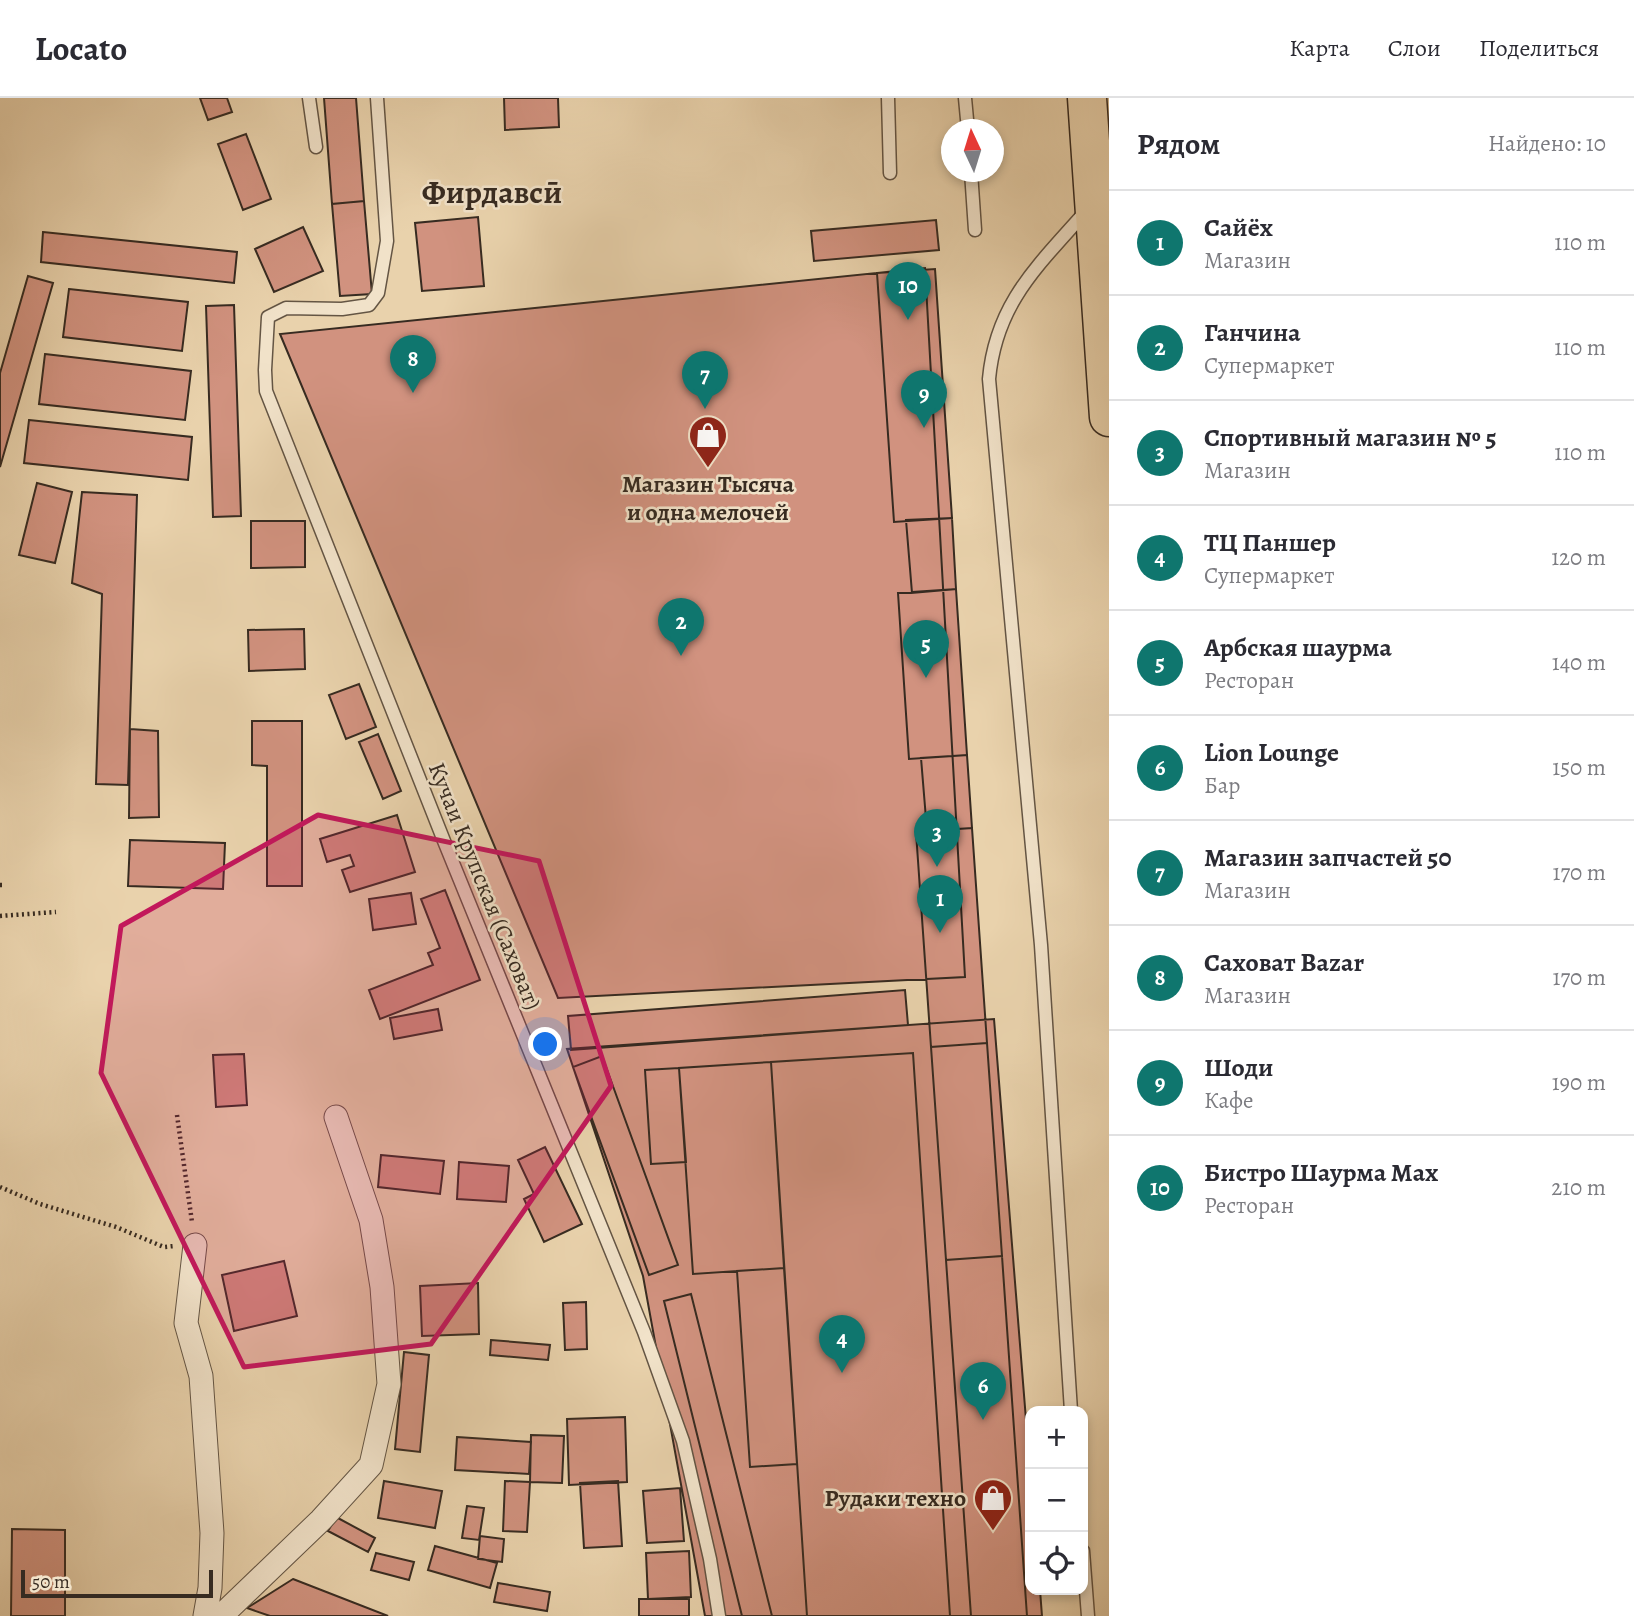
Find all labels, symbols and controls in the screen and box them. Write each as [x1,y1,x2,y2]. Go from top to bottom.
text: Locato [35,26,127,71]
text: Карта [1289,32,1350,64]
text: Слои [1388,32,1441,64]
text: Поделиться [1479,32,1599,64]
north arrow [941,119,1004,182]
text: Рядом [1137,124,1220,164]
text: Найдено: 10 [1488,128,1606,159]
district label: Фирдавсӣ [422,170,562,214]
text: Сайёх [1204,210,1273,245]
text: 1 [1156,227,1164,258]
text: 110 m [1554,227,1606,258]
text: Магазин [1204,245,1291,276]
pin: 10 [885,262,931,320]
text: Ганчина [1204,315,1301,350]
text: 2 [1154,332,1166,363]
text: 110 m [1554,332,1606,363]
pin: 8 [390,335,436,393]
text: Супермаркет [1204,350,1335,381]
pin: 7 [682,351,728,409]
pin: 9 [901,370,947,428]
shop icon: Магазин Тысяча и одна мелочей [687,414,729,469]
text: Спортивный магазин № 5 [1204,420,1497,455]
text: 3 [1155,437,1165,468]
text: 110 m [1554,437,1606,468]
text: Магазин [1204,455,1291,486]
place label: Магазин Тысяча и одна мелочей [622,468,795,528]
text: ТЦ Паншер [1204,525,1336,560]
text: 4 [1155,542,1165,573]
text: 120 m [1551,542,1606,573]
text: Супермаркет [1204,560,1335,591]
pin: 2 [658,598,704,656]
pin: 5 [903,620,949,678]
text: Арбская шаурма [1204,630,1392,665]
text: 5 [1155,647,1165,678]
text: 140 m [1552,647,1606,678]
text: Ресторан [1204,665,1294,696]
text: Lion Lounge [1204,735,1339,770]
text: 6 [1155,752,1165,783]
text: 150 m [1552,752,1606,783]
street label: Кучаи Крупская (Саховат) [421,758,549,1014]
text: Бар [1204,770,1240,801]
pin: 3 [914,809,960,867]
text: Магазин запчастей 50 [1204,840,1452,875]
text: 7 [1155,857,1165,888]
text: 170 m [1553,857,1606,888]
pin: 1 [917,875,963,933]
text: Магазин [1204,875,1291,906]
text: Саховат Bazar [1204,945,1364,980]
text: 8 [1154,962,1166,993]
text: 170 m [1553,962,1606,993]
text: Магазин [1204,980,1291,1011]
your location [528,1027,562,1061]
text: Шоди [1204,1050,1274,1085]
text: 9 [1155,1067,1165,1098]
text: 190 m [1552,1067,1606,1098]
text: Кафе [1204,1085,1254,1116]
text: Бистро Шаурма Мax [1204,1155,1438,1190]
text: 10 [1150,1172,1170,1203]
text: 210 m [1551,1172,1606,1203]
text: Ресторан [1204,1190,1294,1221]
pin: 4 [819,1315,865,1373]
pin: 6 [960,1362,1006,1420]
map controls [1025,1406,1088,1595]
button: + [1025,1406,1088,1469]
button: − [1025,1469,1088,1532]
shop icon: Рудаки техно [972,1477,1014,1532]
place label: Рудаки техно [824,1482,966,1514]
button: locate [1025,1532,1088,1595]
scale bar [21,1567,214,1599]
text: 50 m [32,1569,70,1595]

